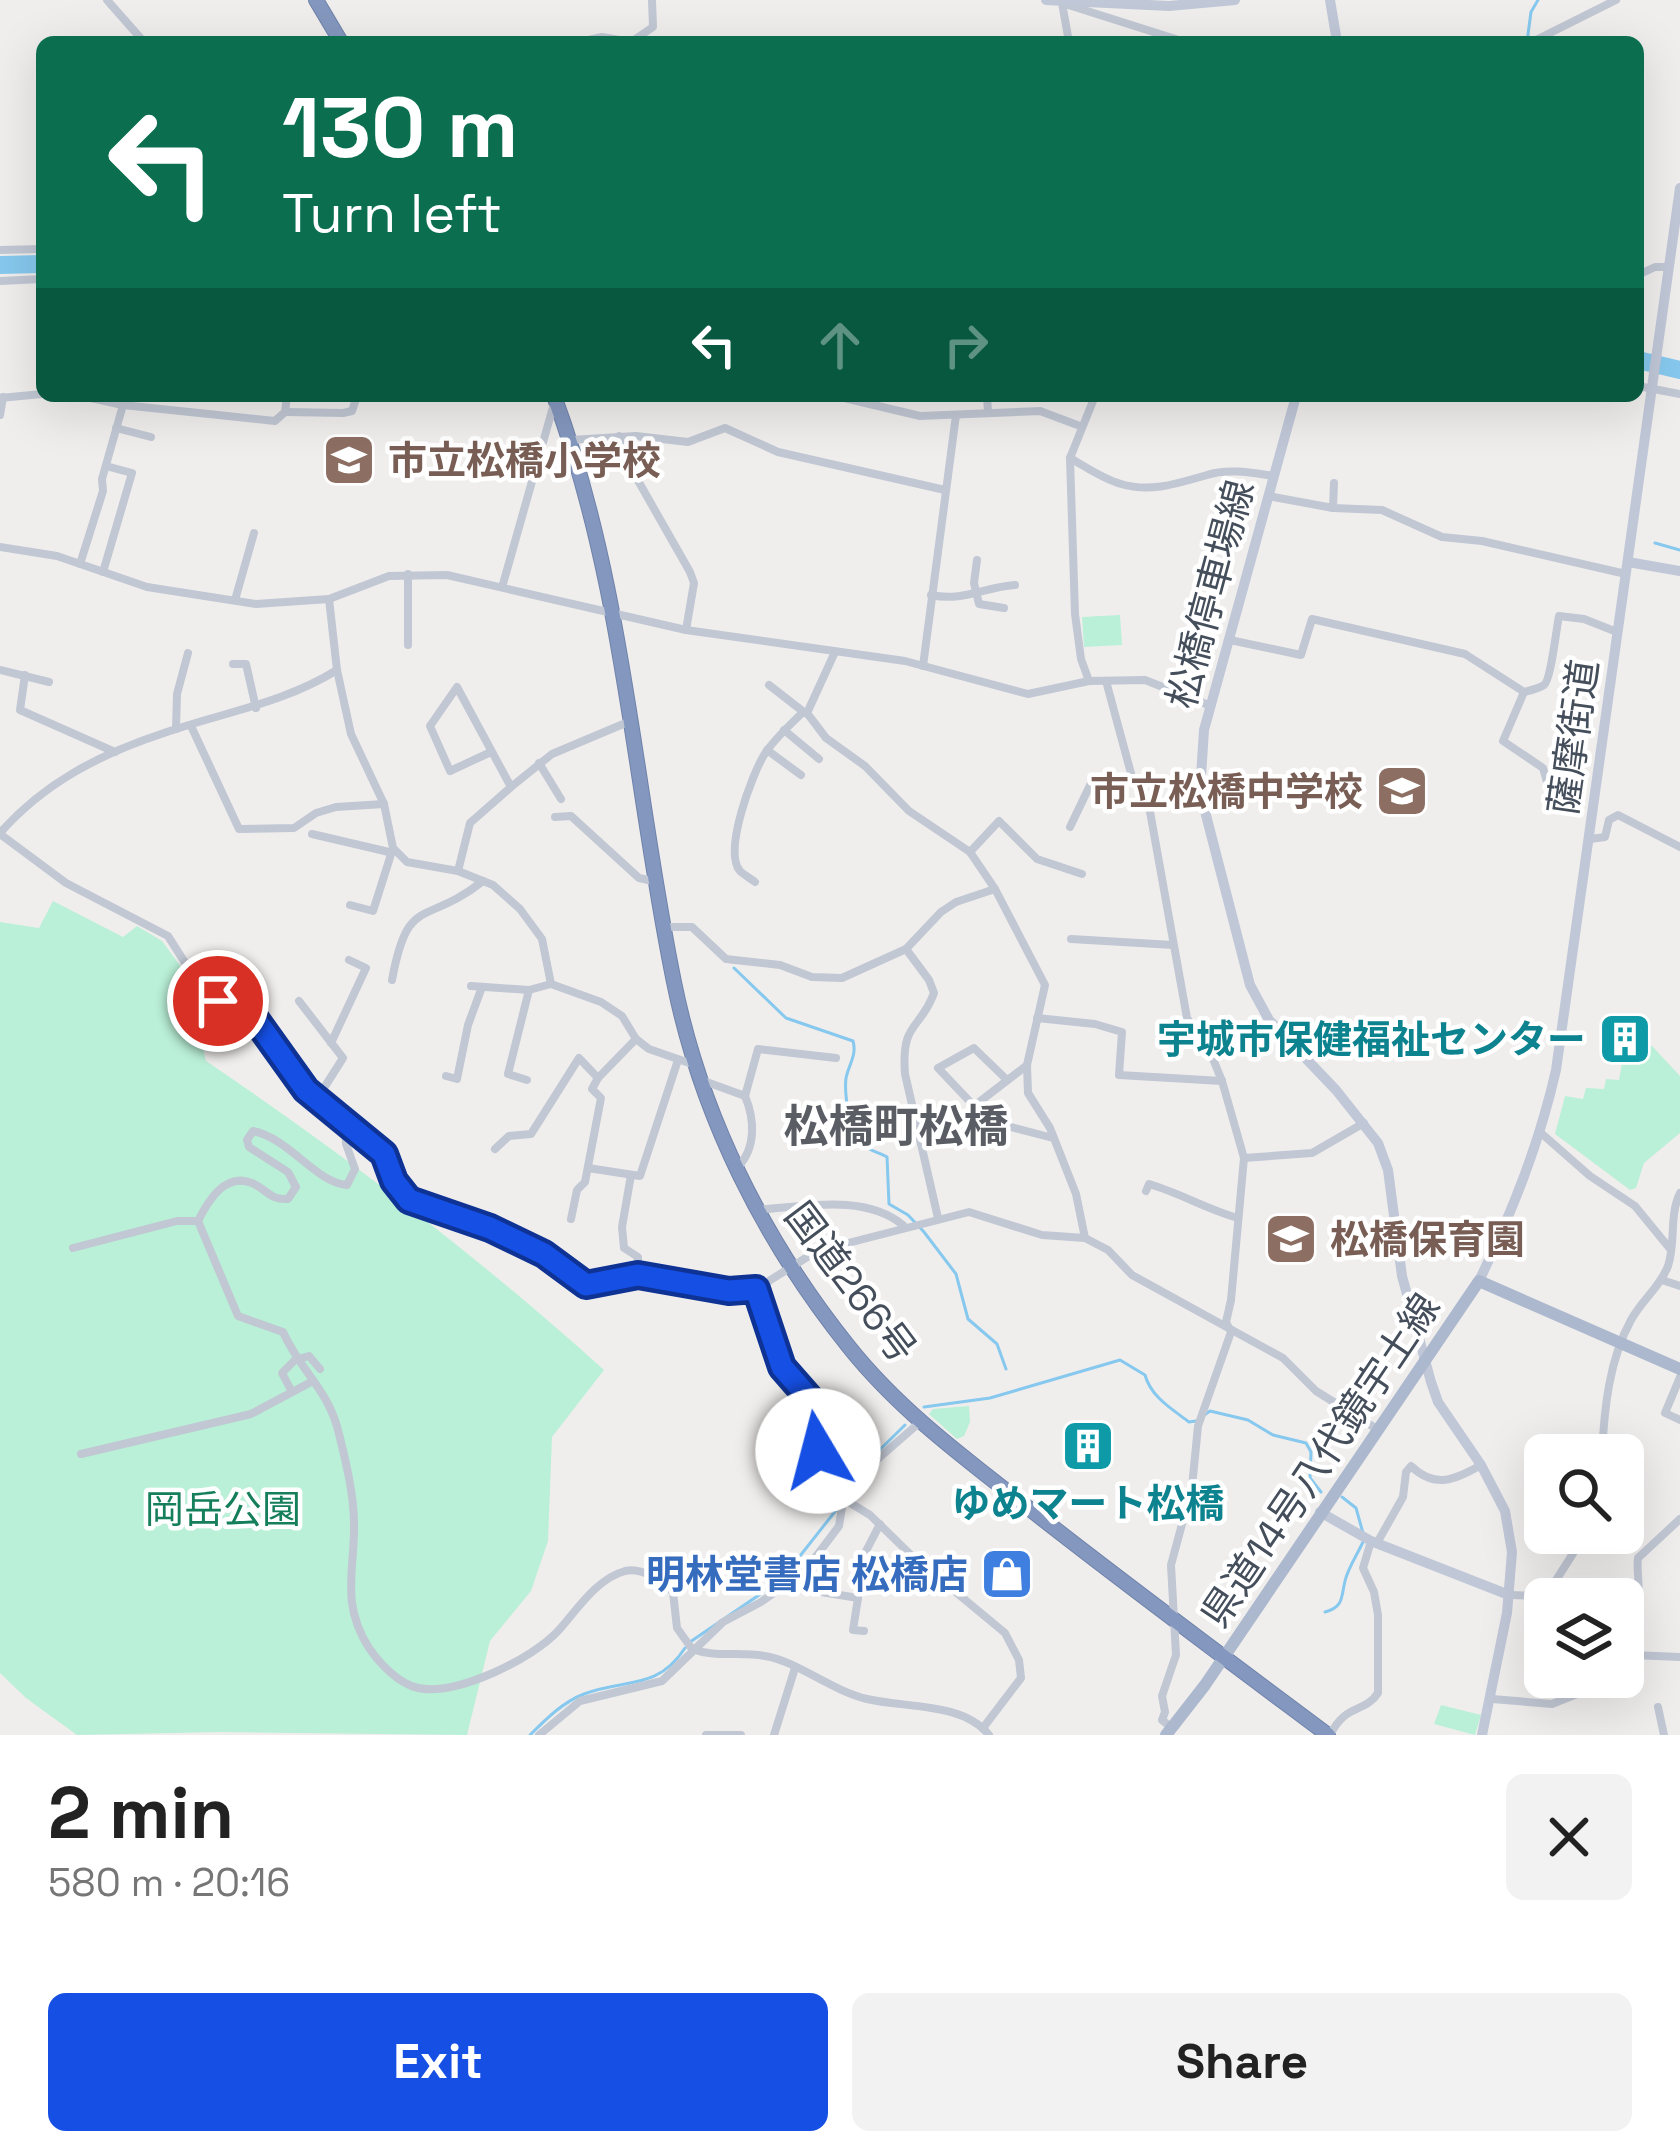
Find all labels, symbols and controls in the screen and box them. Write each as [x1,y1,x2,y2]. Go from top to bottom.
text: 130 m [282,74,519,182]
icon: left [84,84,240,240]
text: Turn left [282,179,502,248]
icon: left [681,312,747,378]
icon: ahead [807,312,873,378]
icon: right [933,312,999,378]
school or university icon: 市立松橋小学校 [321,432,377,488]
place label: 市立松橋小学校 [388,436,661,485]
street label: 松橋停車場線 [1157,475,1264,713]
street label: 薩摩街道 [1538,656,1609,818]
school or university icon: 市立松橋中学校 [1374,763,1430,819]
place label: 市立松橋中学校 [1090,767,1363,816]
pin [167,950,269,1052]
icon: arrive [185,968,251,1034]
building icon: 宇城市保健福祉センター [1597,1011,1653,1067]
place label: 宇城市保健福祉センター [1157,1015,1586,1064]
district label: 松橋町松橋 [783,1098,1009,1155]
street label: 国道266号 [774,1192,927,1372]
school or university icon: 松橋保育園 [1263,1211,1319,1267]
place label: 松橋保育園 [1330,1215,1525,1264]
street label: 県道14号八代鏡宇土線 [1191,1284,1450,1636]
position arrow [755,1388,881,1514]
building icon: ゆめマート松橋 [1060,1418,1116,1474]
map controls [1524,1434,1644,1698]
button: search [1524,1434,1644,1554]
place label: ゆめマート松橋 [951,1479,1225,1528]
park label: 岡岳公園 [145,1485,301,1534]
shop icon: 明林堂書店 松橋店 [979,1546,1035,1602]
place label: 明林堂書店 松橋店 [646,1550,968,1599]
button: layers [1524,1578,1644,1698]
text: 2 min [48,1767,234,1859]
button: close [1506,1774,1632,1900]
text: 580 m · 20:16 [48,1858,290,1907]
button: Exit [48,1993,828,2131]
button: Share [852,1993,1632,2131]

